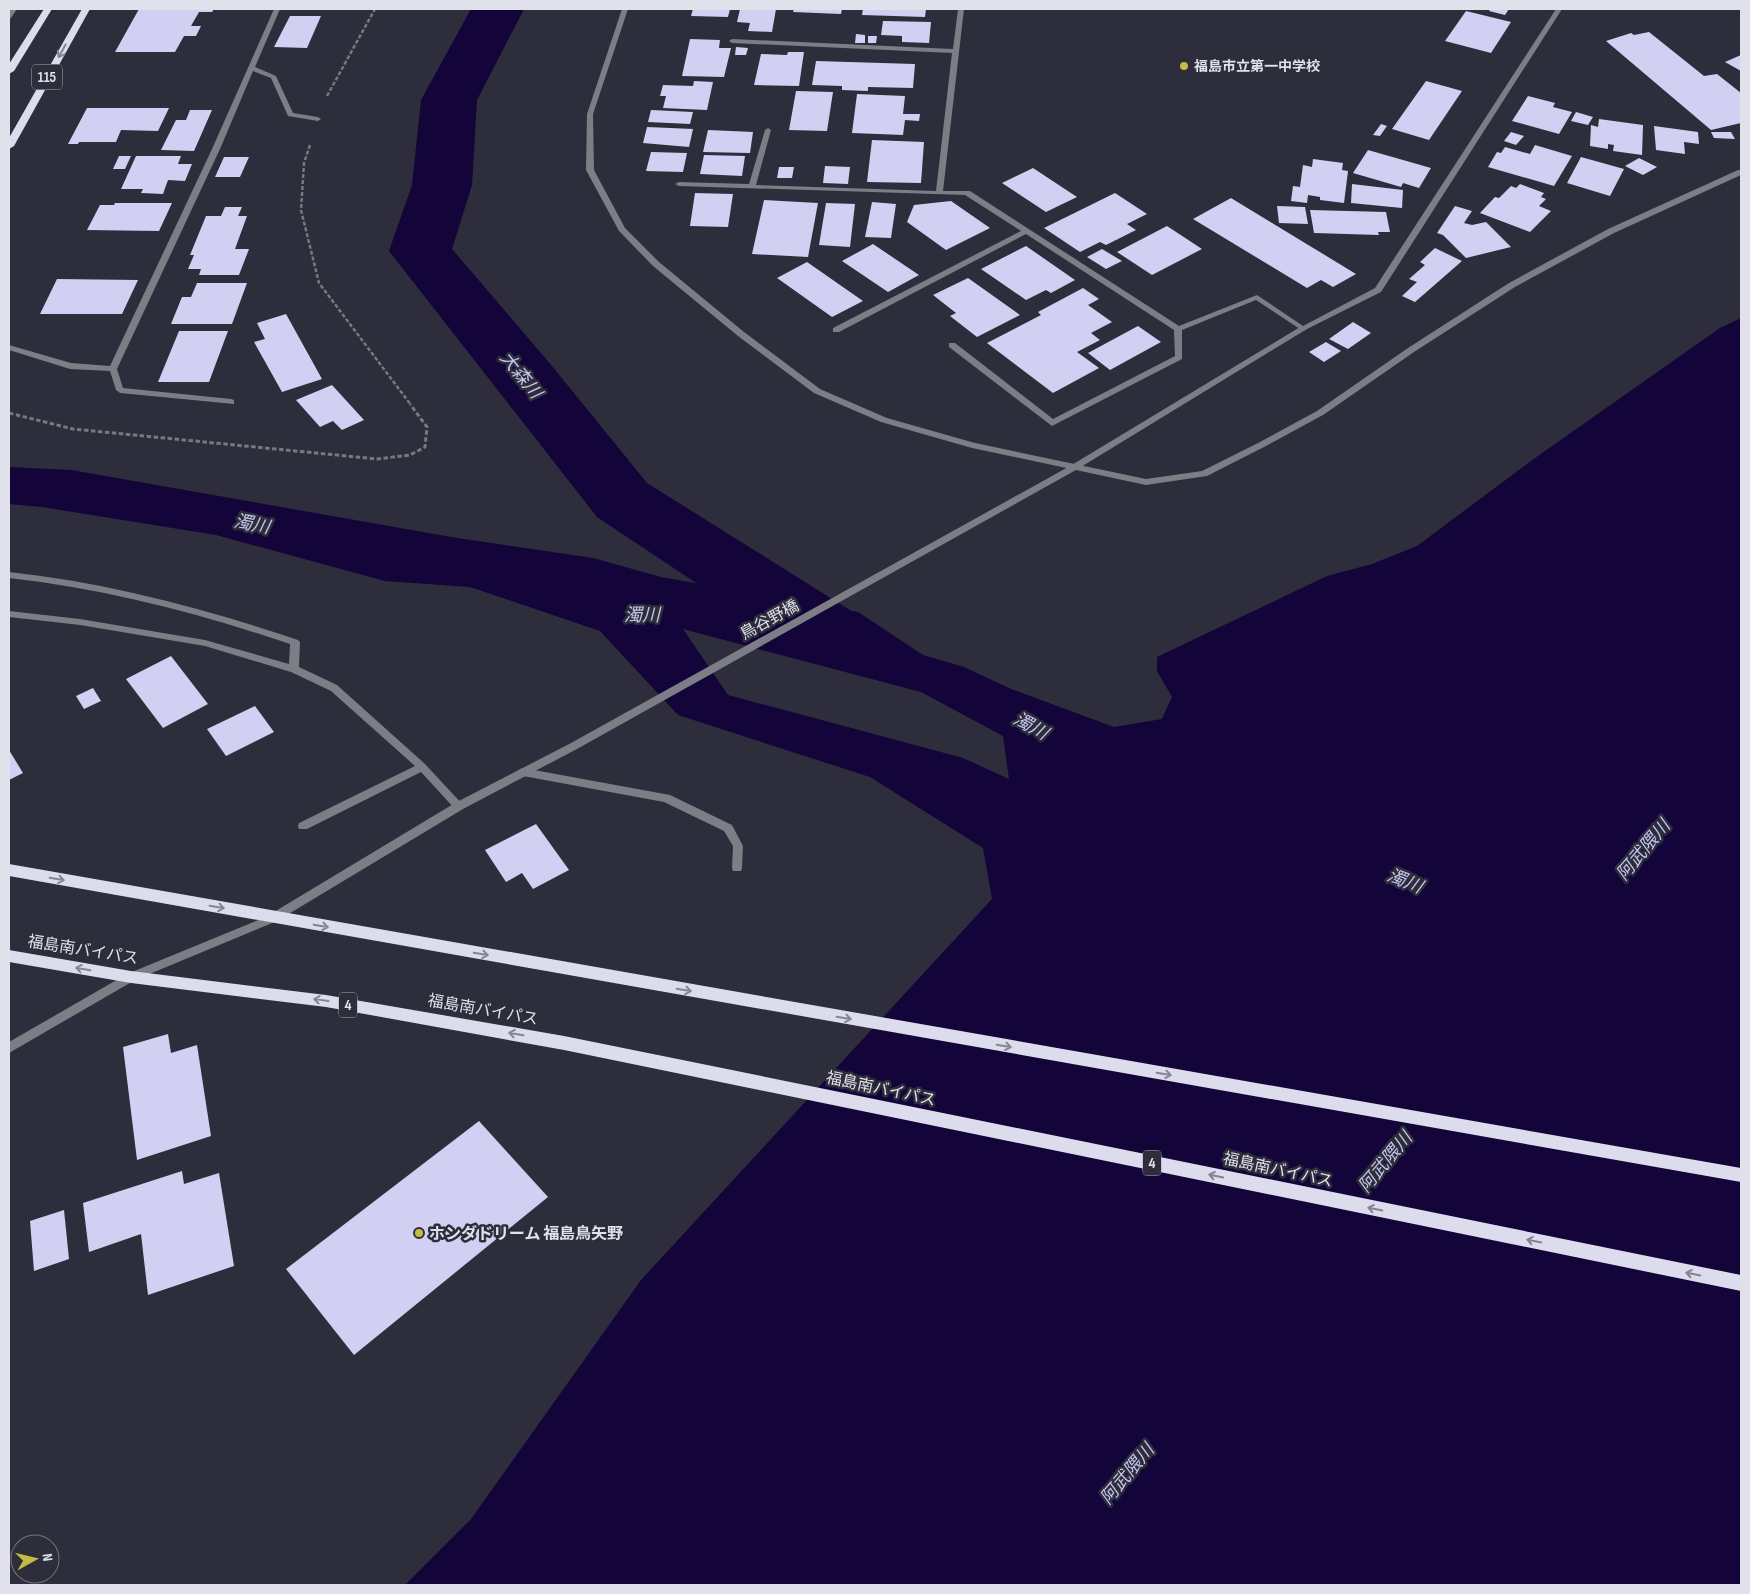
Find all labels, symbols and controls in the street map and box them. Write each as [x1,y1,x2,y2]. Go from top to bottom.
one-way arrow [57,44,67,59]
place label: 福島市立第一中学校 [1194,58,1320,75]
marker: 福島市立第一中学校 [1178,60,1190,72]
road number: 115 [32,64,62,90]
water label: 大森川 [495,348,547,404]
water label: 濁川 [232,511,274,539]
street label: 鳥谷野橋 [737,596,802,644]
water label: 濁川 [624,605,662,626]
water label: 濁川 [1010,709,1053,745]
water label: 阿武隈川 [1612,814,1676,885]
water label: 濁川 [1384,865,1427,899]
one-way arrow [48,874,64,884]
one-way arrow [208,903,224,913]
one-way arrow [313,922,329,932]
street label: 福島南バイパス [26,932,139,969]
one-way arrow [473,950,489,960]
one-way arrow [75,963,91,973]
one-way arrow [675,985,691,995]
street label: 福島南バイパス [426,991,539,1030]
road number: 4 [339,992,357,1018]
one-way arrow [313,995,329,1005]
one-way arrow [835,1013,851,1023]
one-way arrow [508,1029,524,1039]
one-way arrow [995,1042,1011,1052]
street label: 福島南バイパス [824,1069,937,1110]
one-way arrow [1155,1070,1171,1080]
water label: 阿武隈川 [1354,1126,1418,1197]
road number: 4 [1143,1150,1161,1176]
street label: 福島南バイパス [1221,1150,1334,1191]
one-way arrow [1208,1171,1224,1180]
one-way arrow [1368,1203,1384,1213]
place label: ホンダドリーム 福島鳥矢野 [429,1224,623,1244]
marker: ホンダドリーム 福島鳥矢野 [413,1227,425,1239]
one-way arrow [1527,1236,1543,1245]
one-way arrow [1686,1268,1702,1278]
water label: 阿武隈川 [1096,1438,1160,1509]
north arrow [10,1534,60,1584]
text: N [38,1552,56,1562]

